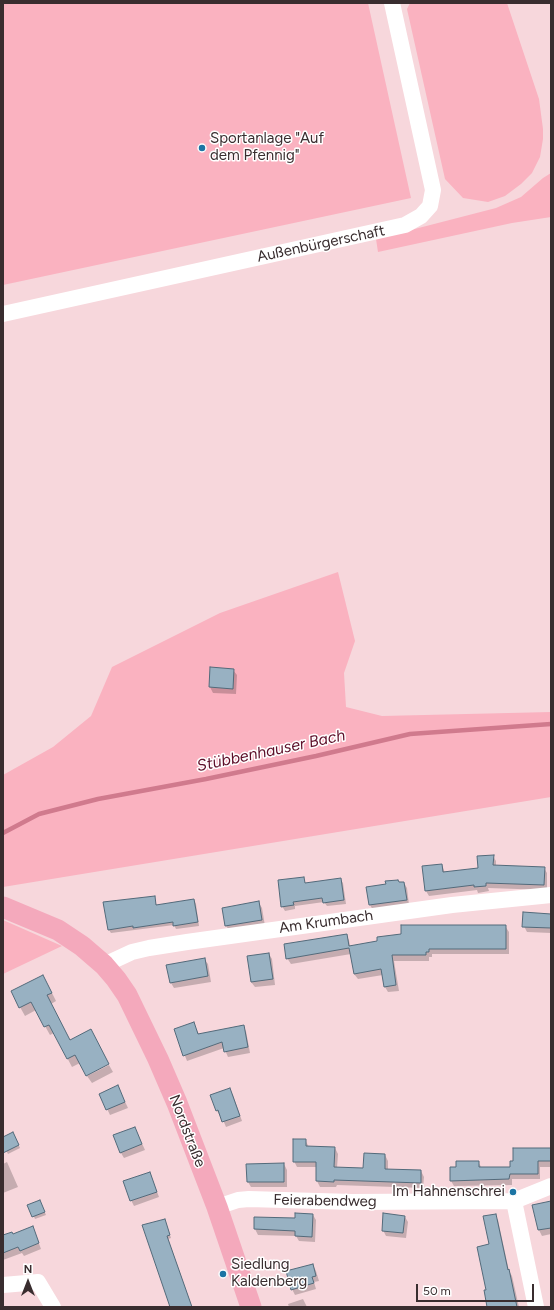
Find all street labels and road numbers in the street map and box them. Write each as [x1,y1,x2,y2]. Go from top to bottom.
street label: Außenbürgerschaft [255,222,387,266]
street label: Am Krumbach [278,906,374,938]
street label: Nordstraße [165,1092,209,1170]
street label: Feierabendweg [273,1191,377,1211]

